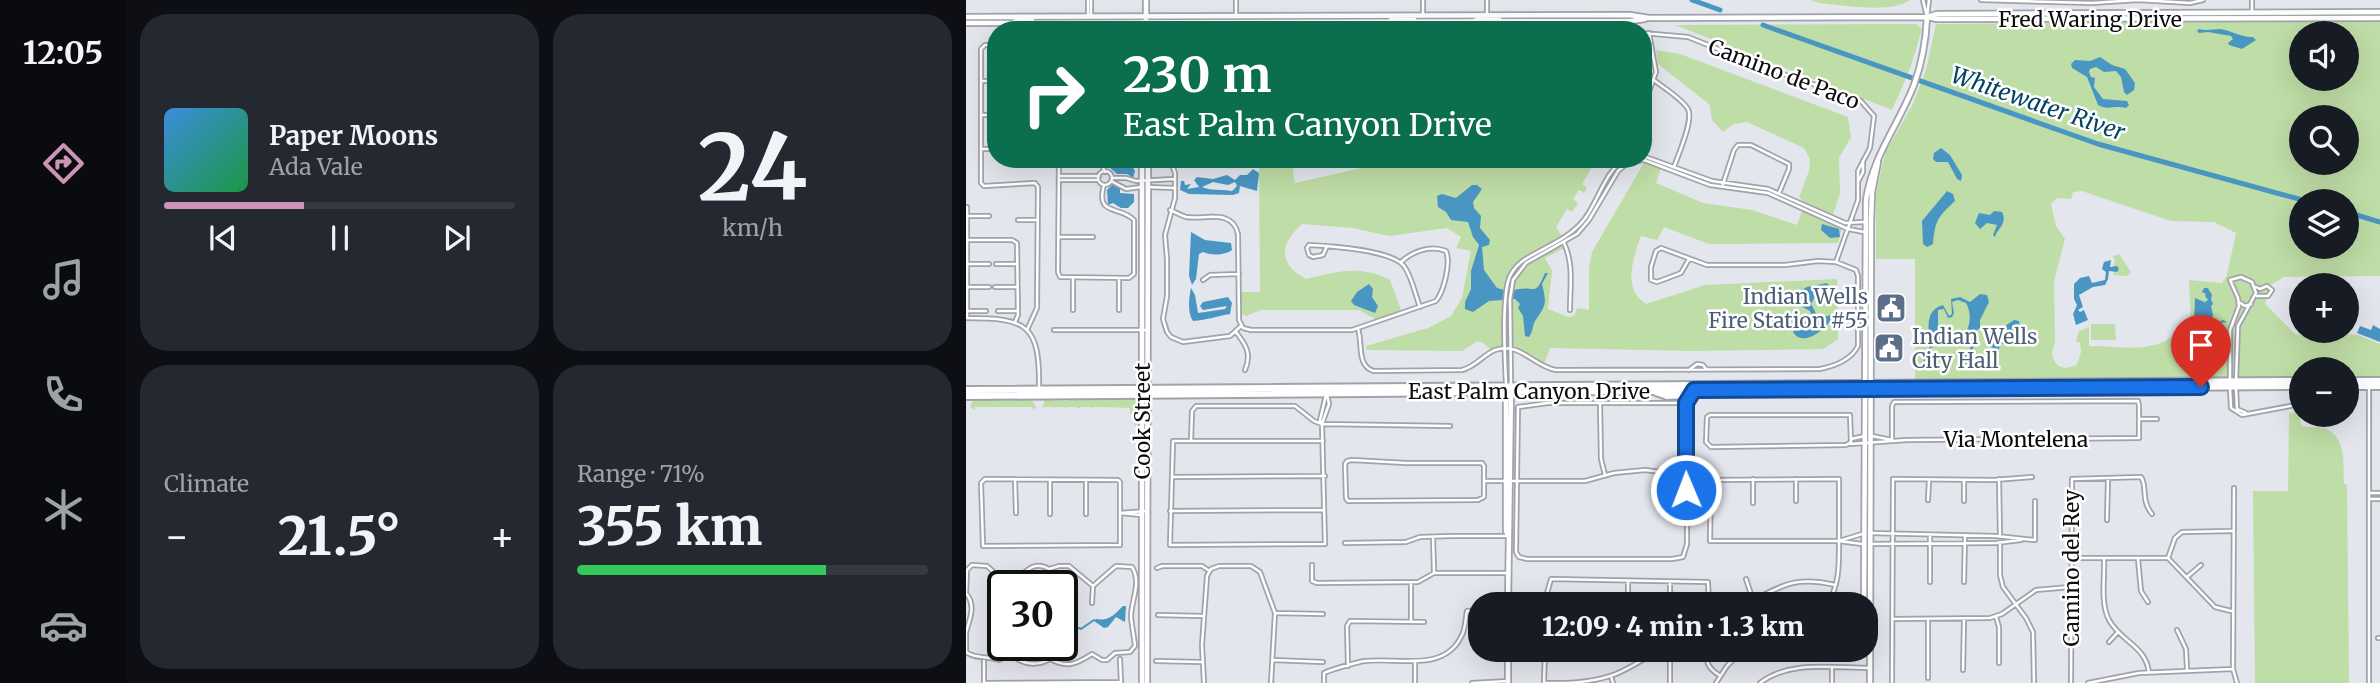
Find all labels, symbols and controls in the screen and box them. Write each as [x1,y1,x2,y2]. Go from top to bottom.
street label: Fred Waring Drive [1998,6,2182,33]
map controls [2289,21,2359,427]
button: sound [2289,21,2359,91]
text: 12:05 [23,33,103,73]
street label: Camino de Paco [1705,33,1863,115]
text: 230 m [1123,44,1271,105]
icon: right [1008,49,1099,140]
water label: Whitewater River [1947,60,2129,147]
text: East Palm Canyon Drive [1123,105,1492,145]
button: search [2289,105,2359,175]
text: 24 [698,110,807,225]
text: Paper Moons [269,119,438,152]
icon: directions [39,139,88,188]
text: Ada Vale [269,152,363,181]
button: layers [2289,189,2359,259]
text: km/h [722,213,783,242]
icon: previous [204,219,242,257]
icon: pause [321,219,359,257]
icon: next [438,219,476,257]
icon: music [39,255,88,304]
button: + [2289,273,2359,343]
place label: Indian Wells Fire Station #55 [1708,283,1868,334]
public building icon: Indian Wells Fire Station #55 [1874,291,1908,325]
pin [2171,315,2231,387]
place label: Indian Wells City Hall [1912,323,2037,374]
icon: arrive [2182,326,2220,364]
public building icon: Indian Wells City Hall [1872,331,1906,365]
button: − [2289,357,2359,427]
street label: Cook Street [1129,363,1156,479]
icon: phone [39,370,88,419]
street label: East Palm Canyon Drive [1408,378,1650,405]
street label: Via Montelena [1943,426,2088,453]
position arrow [1649,453,1723,527]
text: Range · 71% [577,459,705,488]
text: Climate [164,469,249,498]
icon: climate [39,485,88,534]
street label: Camino del Rey [2058,489,2085,646]
text: 355 km [577,494,762,559]
text: 21.5° [278,504,401,569]
text: − [164,513,189,560]
text: + [490,513,515,560]
speed limit sign: 30 [987,570,1078,661]
icon: car [39,601,88,650]
text: 12:09 · 4 min · 1.3 km [1542,610,1804,643]

